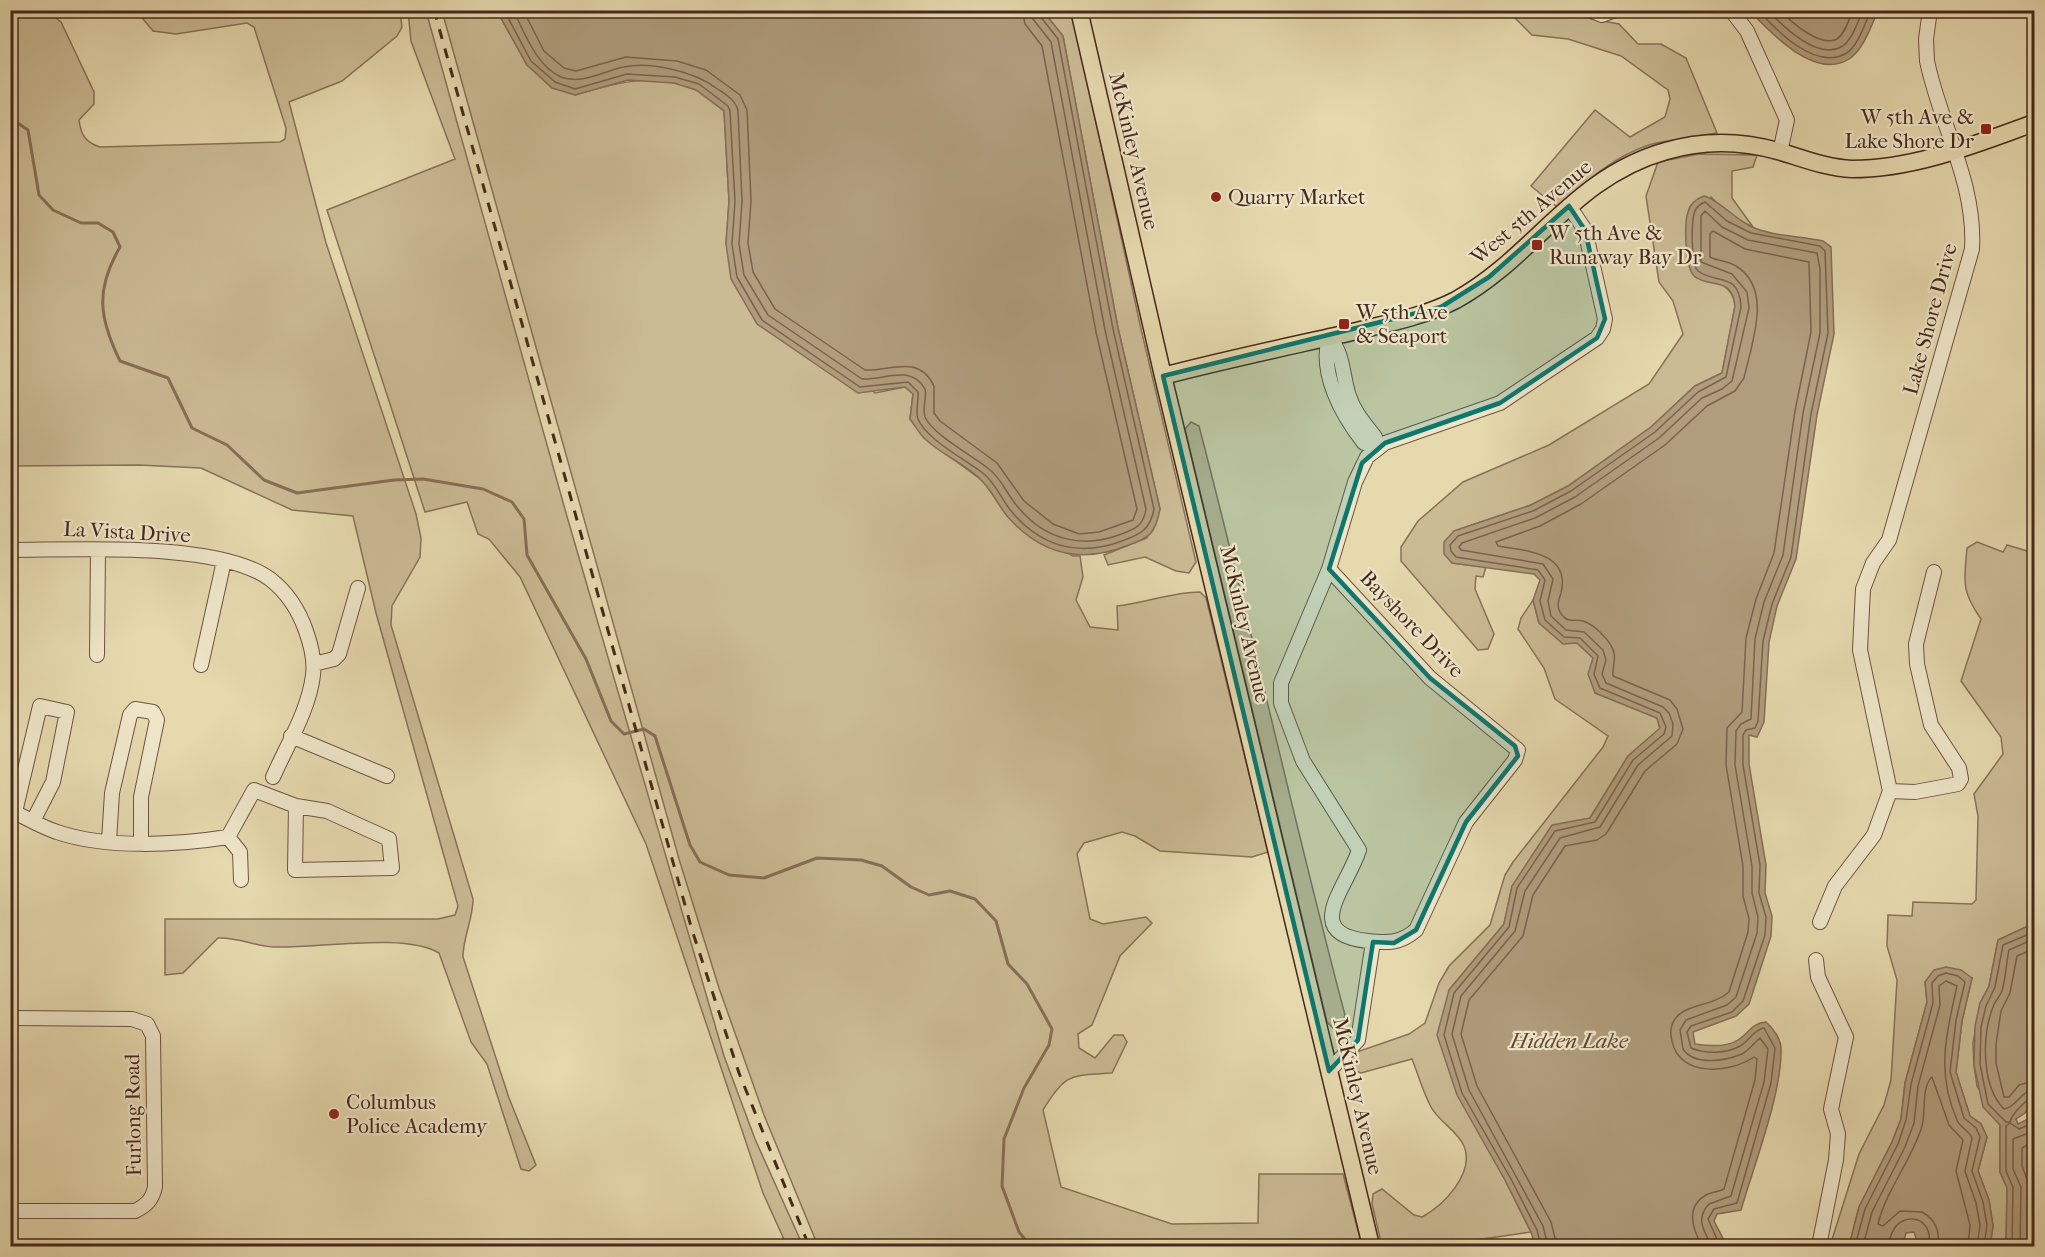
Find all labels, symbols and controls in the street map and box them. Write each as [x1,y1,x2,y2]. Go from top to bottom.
street label: McKinley Avenue [1104,70,1164,232]
place label: W 5th Ave & Lake Shore Dr [1844,105,1974,153]
marker: W 5th Ave & Lake Shore Dr [1979,122,1993,136]
street label: West 5th Avenue [1465,155,1596,270]
place label: Quarry Market [1228,185,1366,209]
marker: Quarry Market [1209,190,1223,204]
place label: W 5th Ave & Runaway Bay Dr [1548,221,1701,269]
marker: W 5th Ave & Runaway Bay Dr [1530,238,1544,252]
street label: Lake Shore Drive [1898,241,1962,397]
place label: W 5th Ave & Seaport [1355,300,1448,348]
marker: W 5th Ave & Seaport [1337,317,1351,331]
street label: La Vista Drive [63,517,191,547]
street label: McKinley Avenue [1215,543,1275,705]
street label: Bayshore Drive [1355,566,1469,682]
street label: McKinley Avenue [1328,1015,1388,1177]
water label: Hidden Lake [1509,1028,1629,1054]
street label: Furlong Road [120,1053,146,1177]
place label: Columbus Police Academy [346,1090,488,1138]
marker: Columbus Police Academy [327,1107,341,1121]

